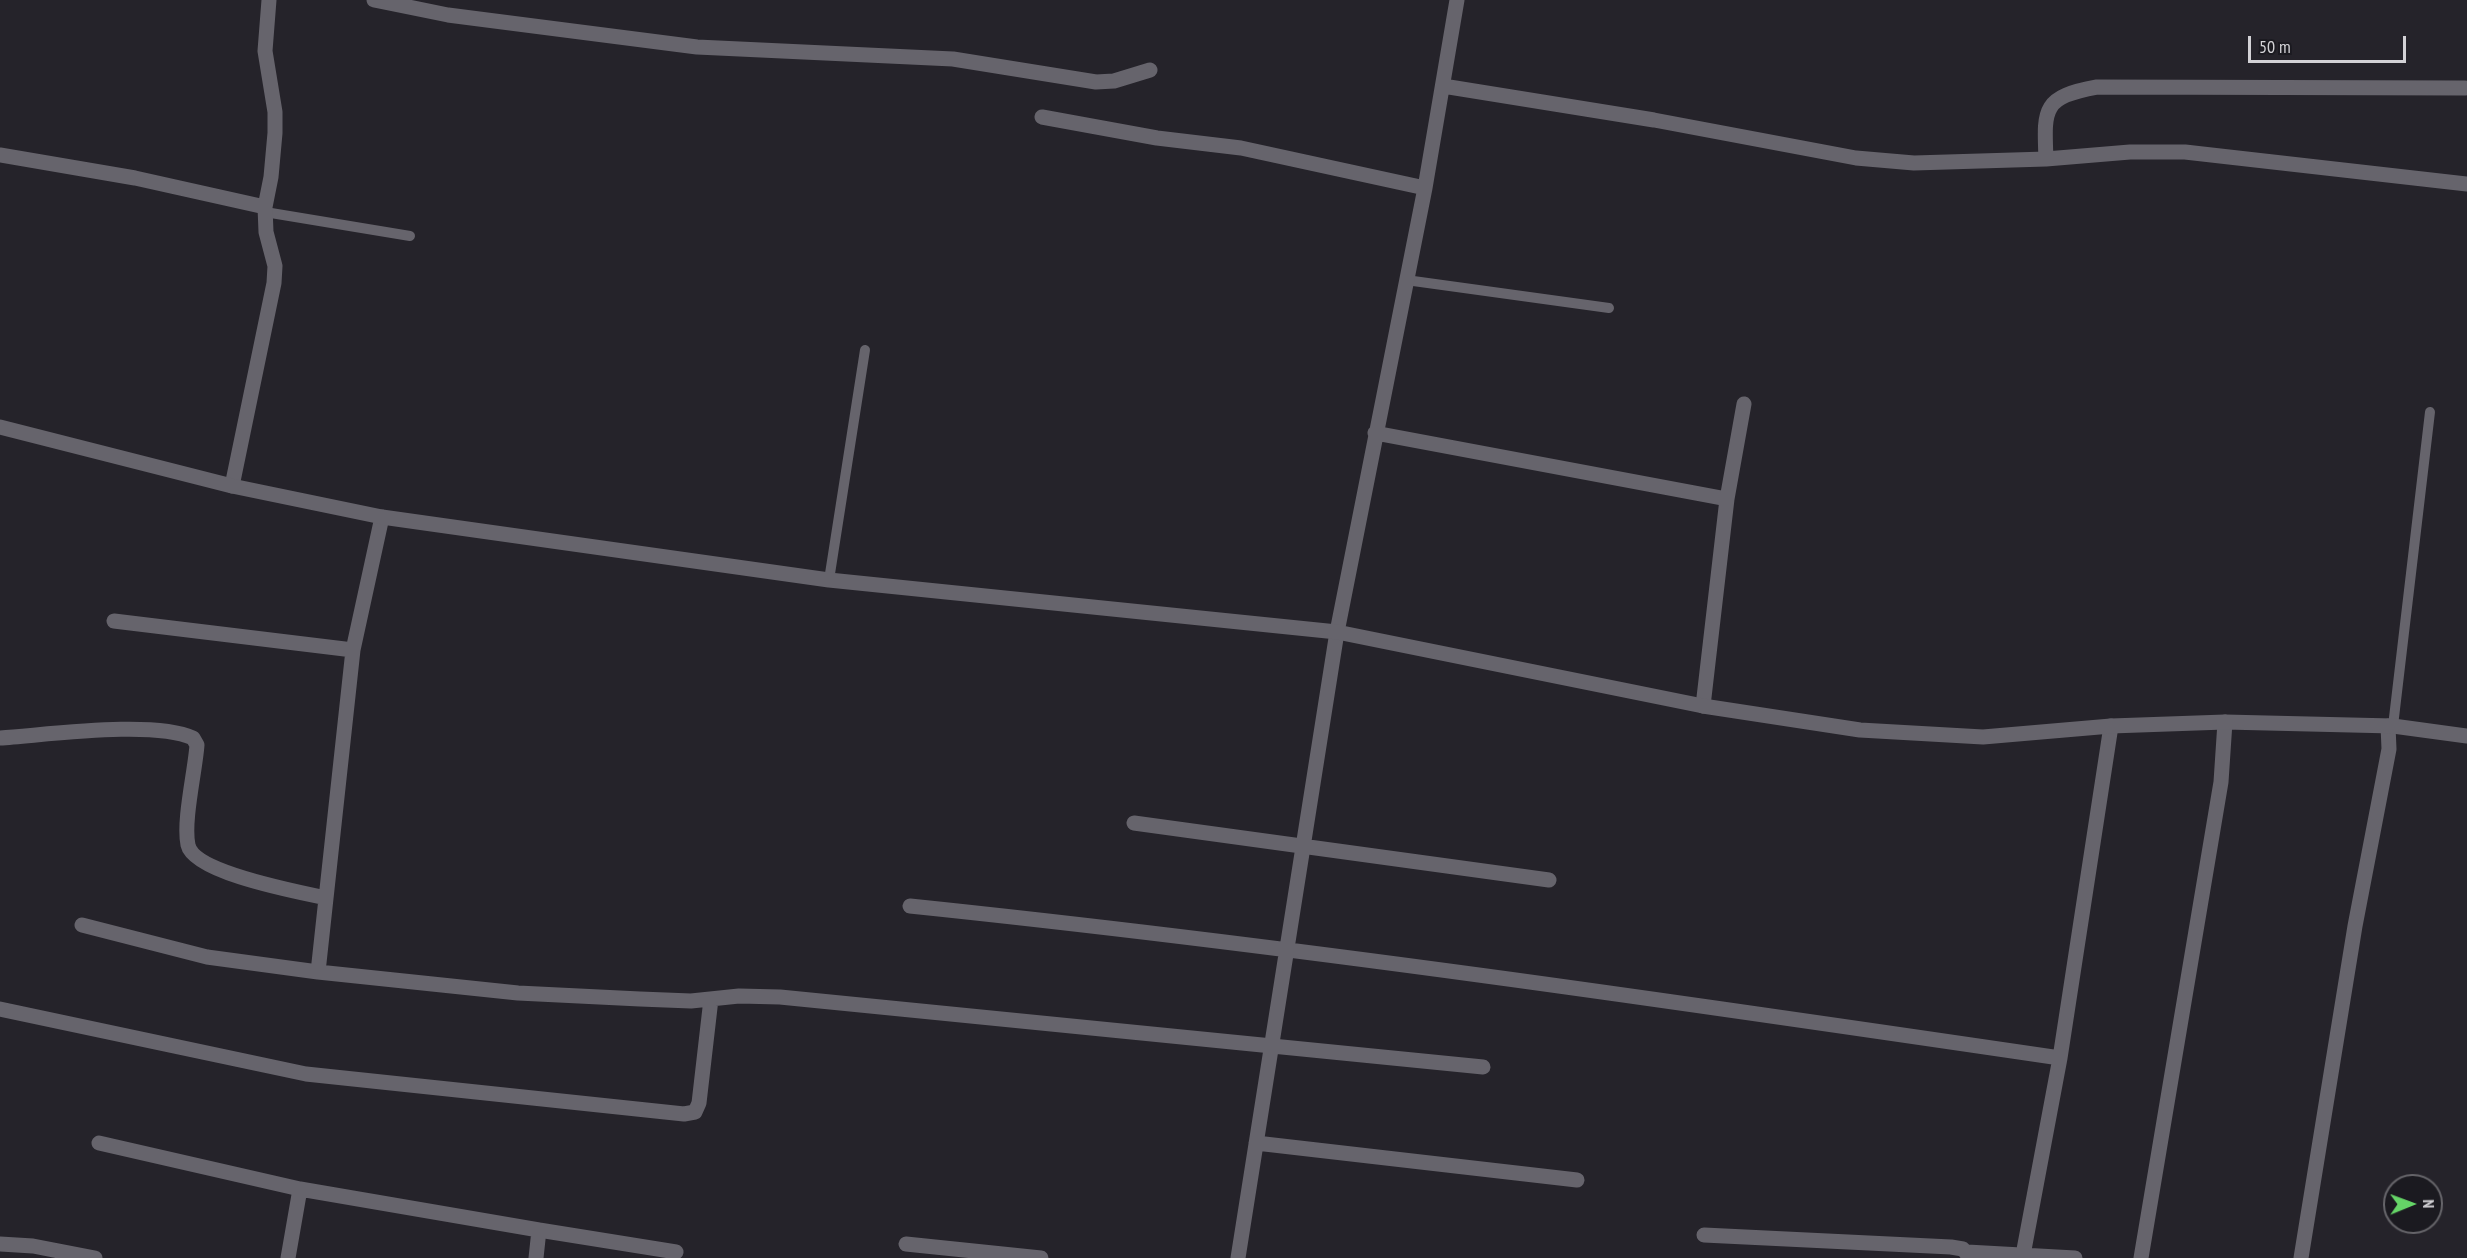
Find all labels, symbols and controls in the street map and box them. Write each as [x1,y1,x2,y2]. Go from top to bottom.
scale bar [2251,24,2408,62]
text: 50 m [2259,35,2291,58]
north arrow [2383,1174,2443,1234]
text: N [2419,1199,2439,1208]

